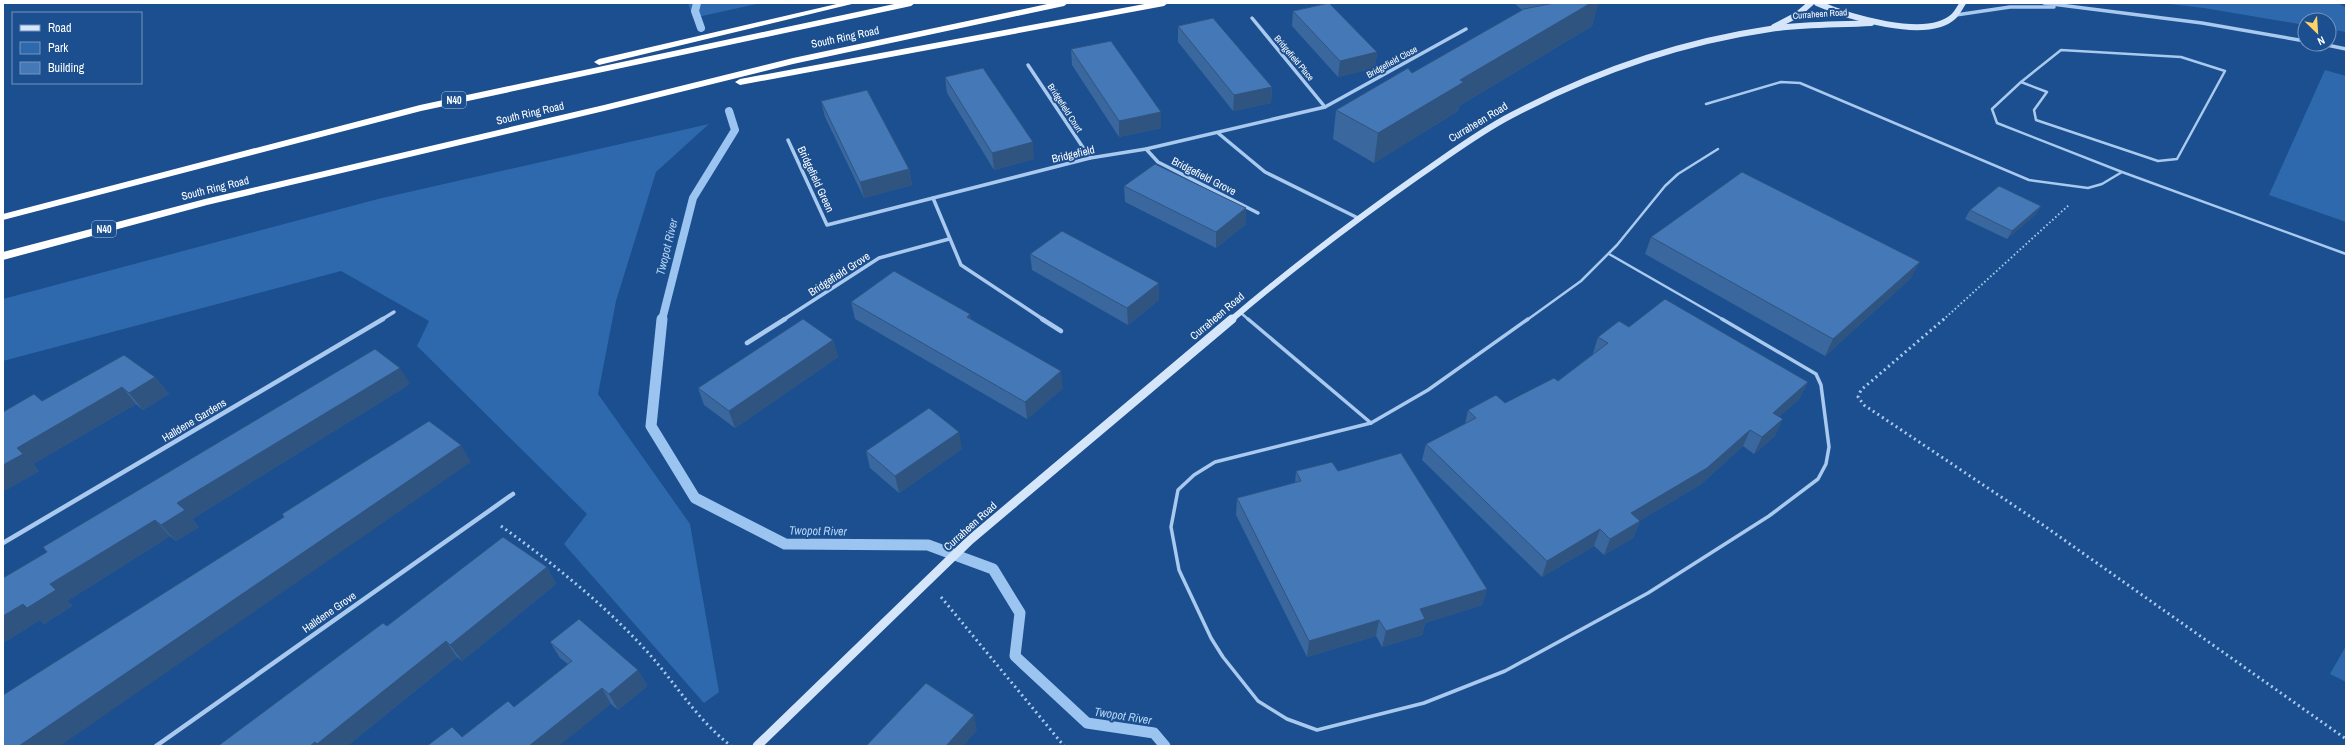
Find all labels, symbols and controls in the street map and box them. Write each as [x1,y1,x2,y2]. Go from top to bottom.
street label: Curraheen Road [1792,6,1848,22]
legend [12,12,142,84]
north arrow [2297,12,2337,52]
text: Road [48,20,72,36]
street label: South Ring Road [810,23,880,51]
street label: Bridgefield Place [1271,33,1317,83]
text: N [2315,33,2327,49]
text: Park [48,40,68,56]
street label: Bridgefield Close [1364,43,1420,81]
text: Building [48,60,85,76]
street label: Bridgefield Court [1045,81,1085,135]
road number: N40 [442,92,466,108]
street label: South Ring Road [495,98,565,128]
street label: Curraheen Road [1446,99,1510,145]
street label: Bridgefield [1050,142,1096,166]
street label: Bridgefield Green [795,144,837,214]
street label: Bridgefield Grove [1169,154,1239,198]
street label: South Ring Road [180,173,250,203]
water label: Twopot River [652,216,682,277]
road number: N40 [92,221,116,237]
street label: Bridgefield Grove [806,249,872,299]
street label: Curraheen Road [1187,289,1247,343]
street label: Halldene Gardens [159,395,229,445]
street label: Curraheen Road [941,498,999,554]
water label: Twopot River [789,522,848,540]
street label: Halldene Grove [299,588,359,636]
water label: Twopot River [1093,704,1154,729]

